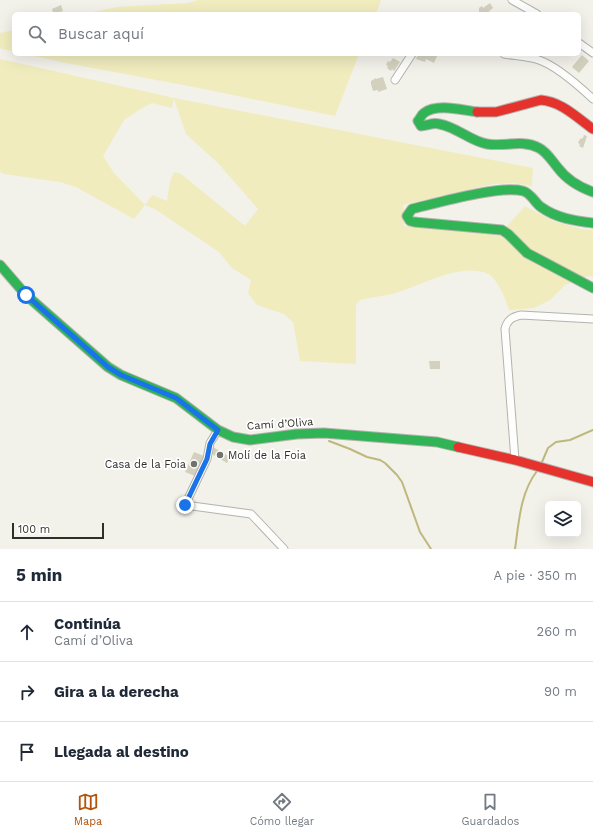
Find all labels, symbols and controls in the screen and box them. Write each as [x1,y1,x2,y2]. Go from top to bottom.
search box [12,12,581,56]
icon: search [26,23,48,45]
text: Buscar aquí [58,25,144,43]
route start [17,286,35,304]
street label: Camí d’Oliva [246,415,314,433]
place label: Molí de la Foia [228,449,306,462]
marker: Molí de la Foia [215,450,225,460]
place label: Casa de la Foia [105,458,186,471]
marker: Casa de la Foia [189,459,199,469]
route end [176,496,194,514]
map controls [545,501,581,537]
button: layers [545,501,581,537]
scale bar [12,521,104,540]
text: 100 m [18,523,50,536]
text: 5 min [16,565,62,585]
text: A pie · 350 m [494,568,577,583]
text: Continúa [54,615,121,633]
icon: ahead [16,621,38,643]
text: 260 m [537,624,577,639]
text: Camí d’Oliva [54,633,133,648]
icon: right [16,681,38,703]
text: Gira a la derecha [54,683,179,701]
text: 90 m [544,684,577,699]
icon: arrive [16,741,38,763]
text: Llegada al destino [54,743,189,761]
tab: Mapa [74,791,102,828]
tab: Cómo llegar [250,791,314,828]
tab: Guardados [462,791,519,828]

